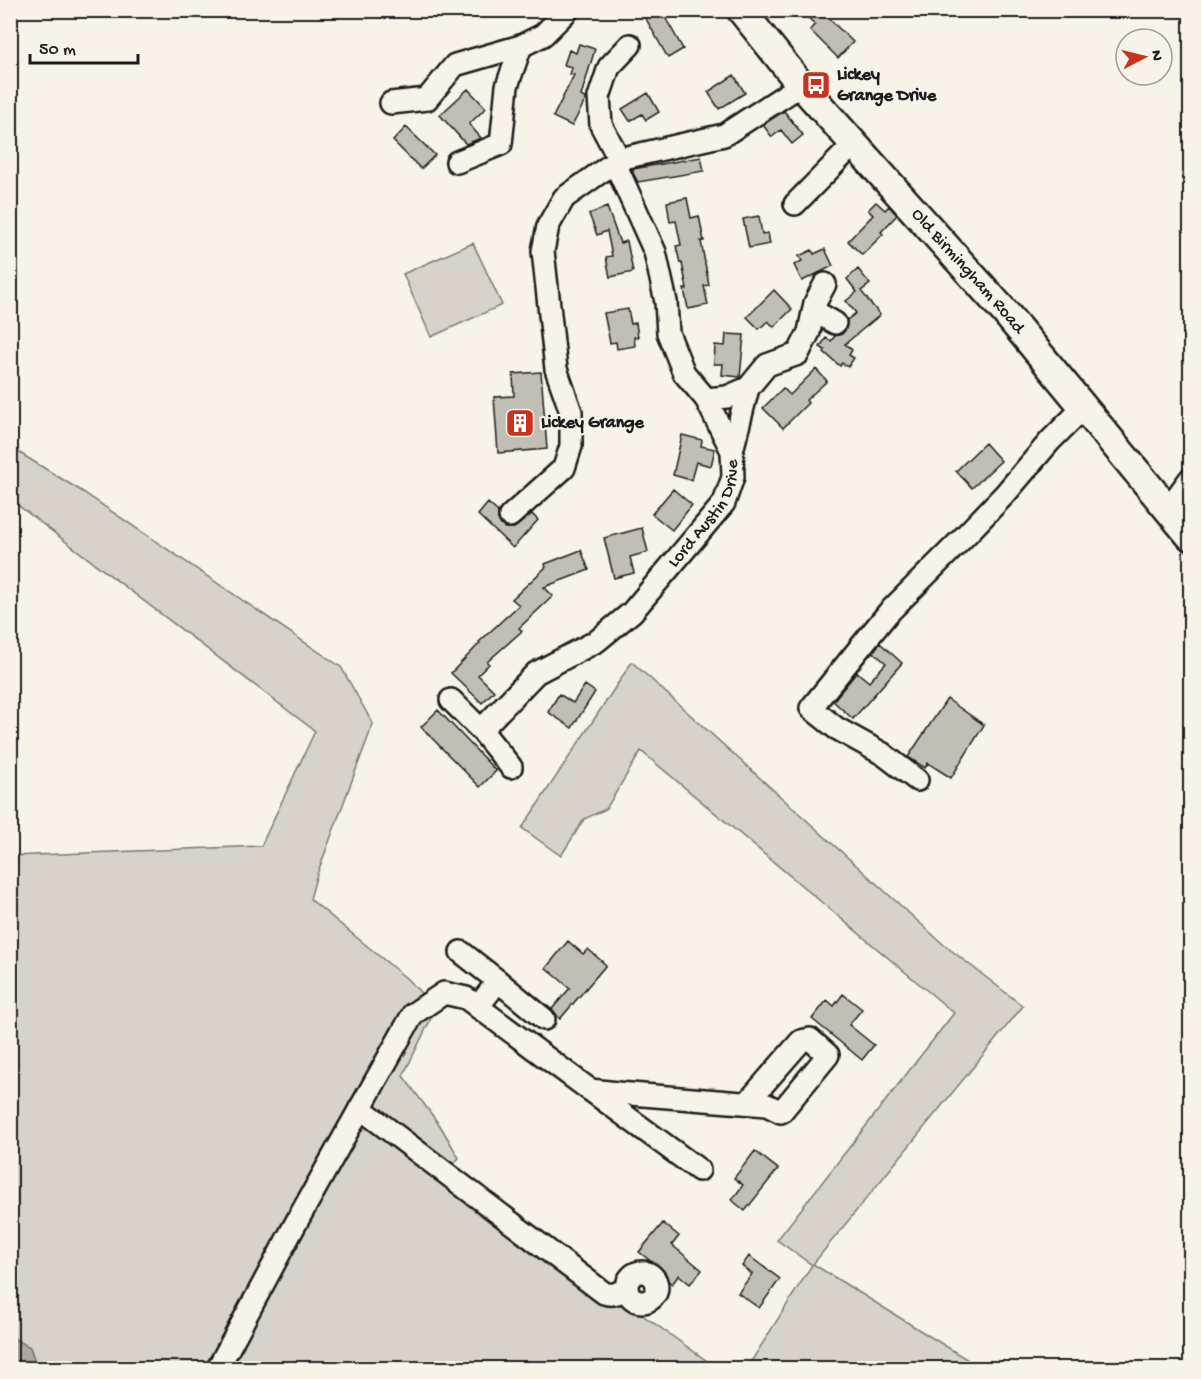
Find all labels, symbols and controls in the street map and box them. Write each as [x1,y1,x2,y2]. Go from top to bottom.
scale bar [30,27,138,65]
north arrow [1114,27,1174,87]
text: 50 m [39,40,76,61]
text: N [1145,49,1166,62]
place label: Lickey Grange Drive [837,65,937,107]
bus stop icon: Lickey Grange Drive [800,69,832,101]
street label: Old Birmingham Road [907,204,1030,339]
building icon: Lickey Grange [504,407,536,439]
place label: Lickey Grange [541,413,645,434]
street label: Lord Austin Drive [664,459,743,572]

